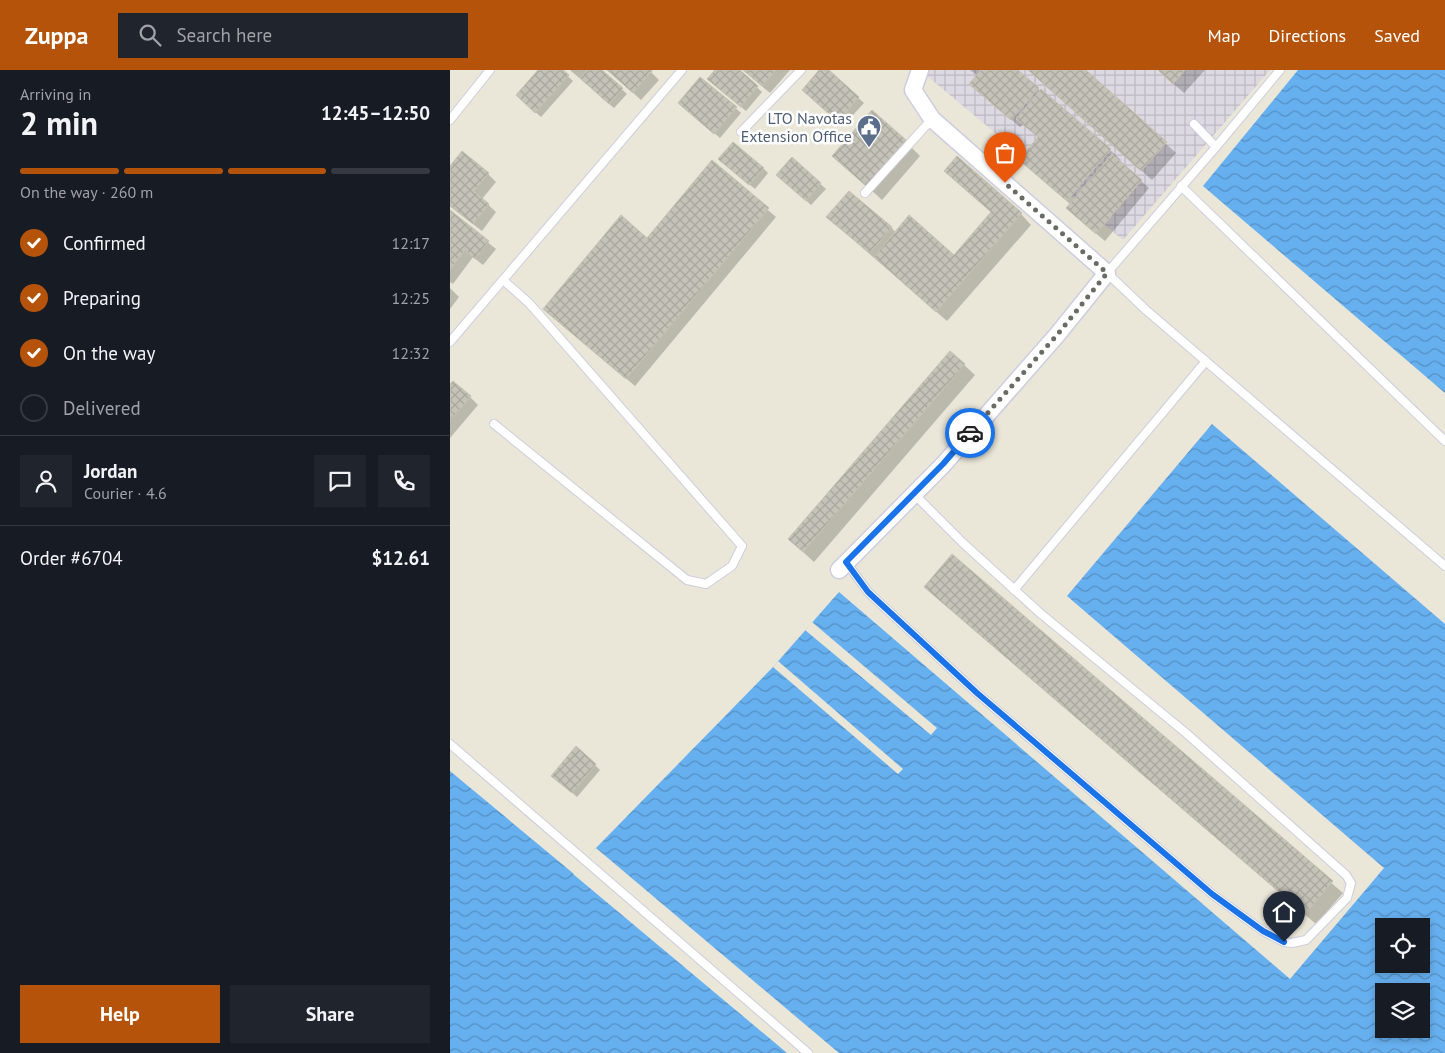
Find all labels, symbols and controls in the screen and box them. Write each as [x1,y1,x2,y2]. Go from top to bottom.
search box [118,13,468,58]
text: Zuppa [25,20,88,51]
icon: search [136,21,164,49]
text: Search here [176,23,272,47]
text: Map [1208,24,1240,47]
text: Directions [1268,24,1346,47]
text: Saved [1374,24,1420,47]
text: Arriving in [20,84,91,104]
text: 12:45–12:50 [321,101,430,125]
text: 2 min [20,102,98,144]
place label: LTO Navotas Extension Office [741,108,852,146]
public building icon: LTO Navotas Extension Office [856,114,882,148]
pin [984,132,1026,183]
icon: bag [991,139,1019,167]
text: On the way · 260 m [20,182,153,202]
icon: check [20,229,48,257]
text: Confirmed [63,231,146,255]
text: 12:17 [392,233,430,253]
icon: check [20,284,48,312]
text: Preparing [63,286,141,310]
text: 12:25 [392,288,430,308]
icon: check [20,339,48,367]
text: On the way [63,341,155,365]
text: 12:32 [392,343,430,363]
text: Delivered [63,396,141,420]
courier [945,408,995,458]
icon: car [956,419,984,447]
button: person [20,455,72,507]
button: chat [314,455,366,507]
button: phone [378,455,430,507]
text: Jordan [84,459,137,483]
text: Courier · 4.6 [84,483,167,503]
text: Order #6704 [20,546,123,570]
text: $12.61 [371,546,430,570]
pin [1263,891,1305,942]
icon: home [1270,898,1298,926]
map controls [1375,918,1430,1038]
button: locate [1375,918,1430,973]
button: layers [1375,983,1430,1038]
button: Help [20,985,220,1043]
button: Share [230,985,430,1043]

